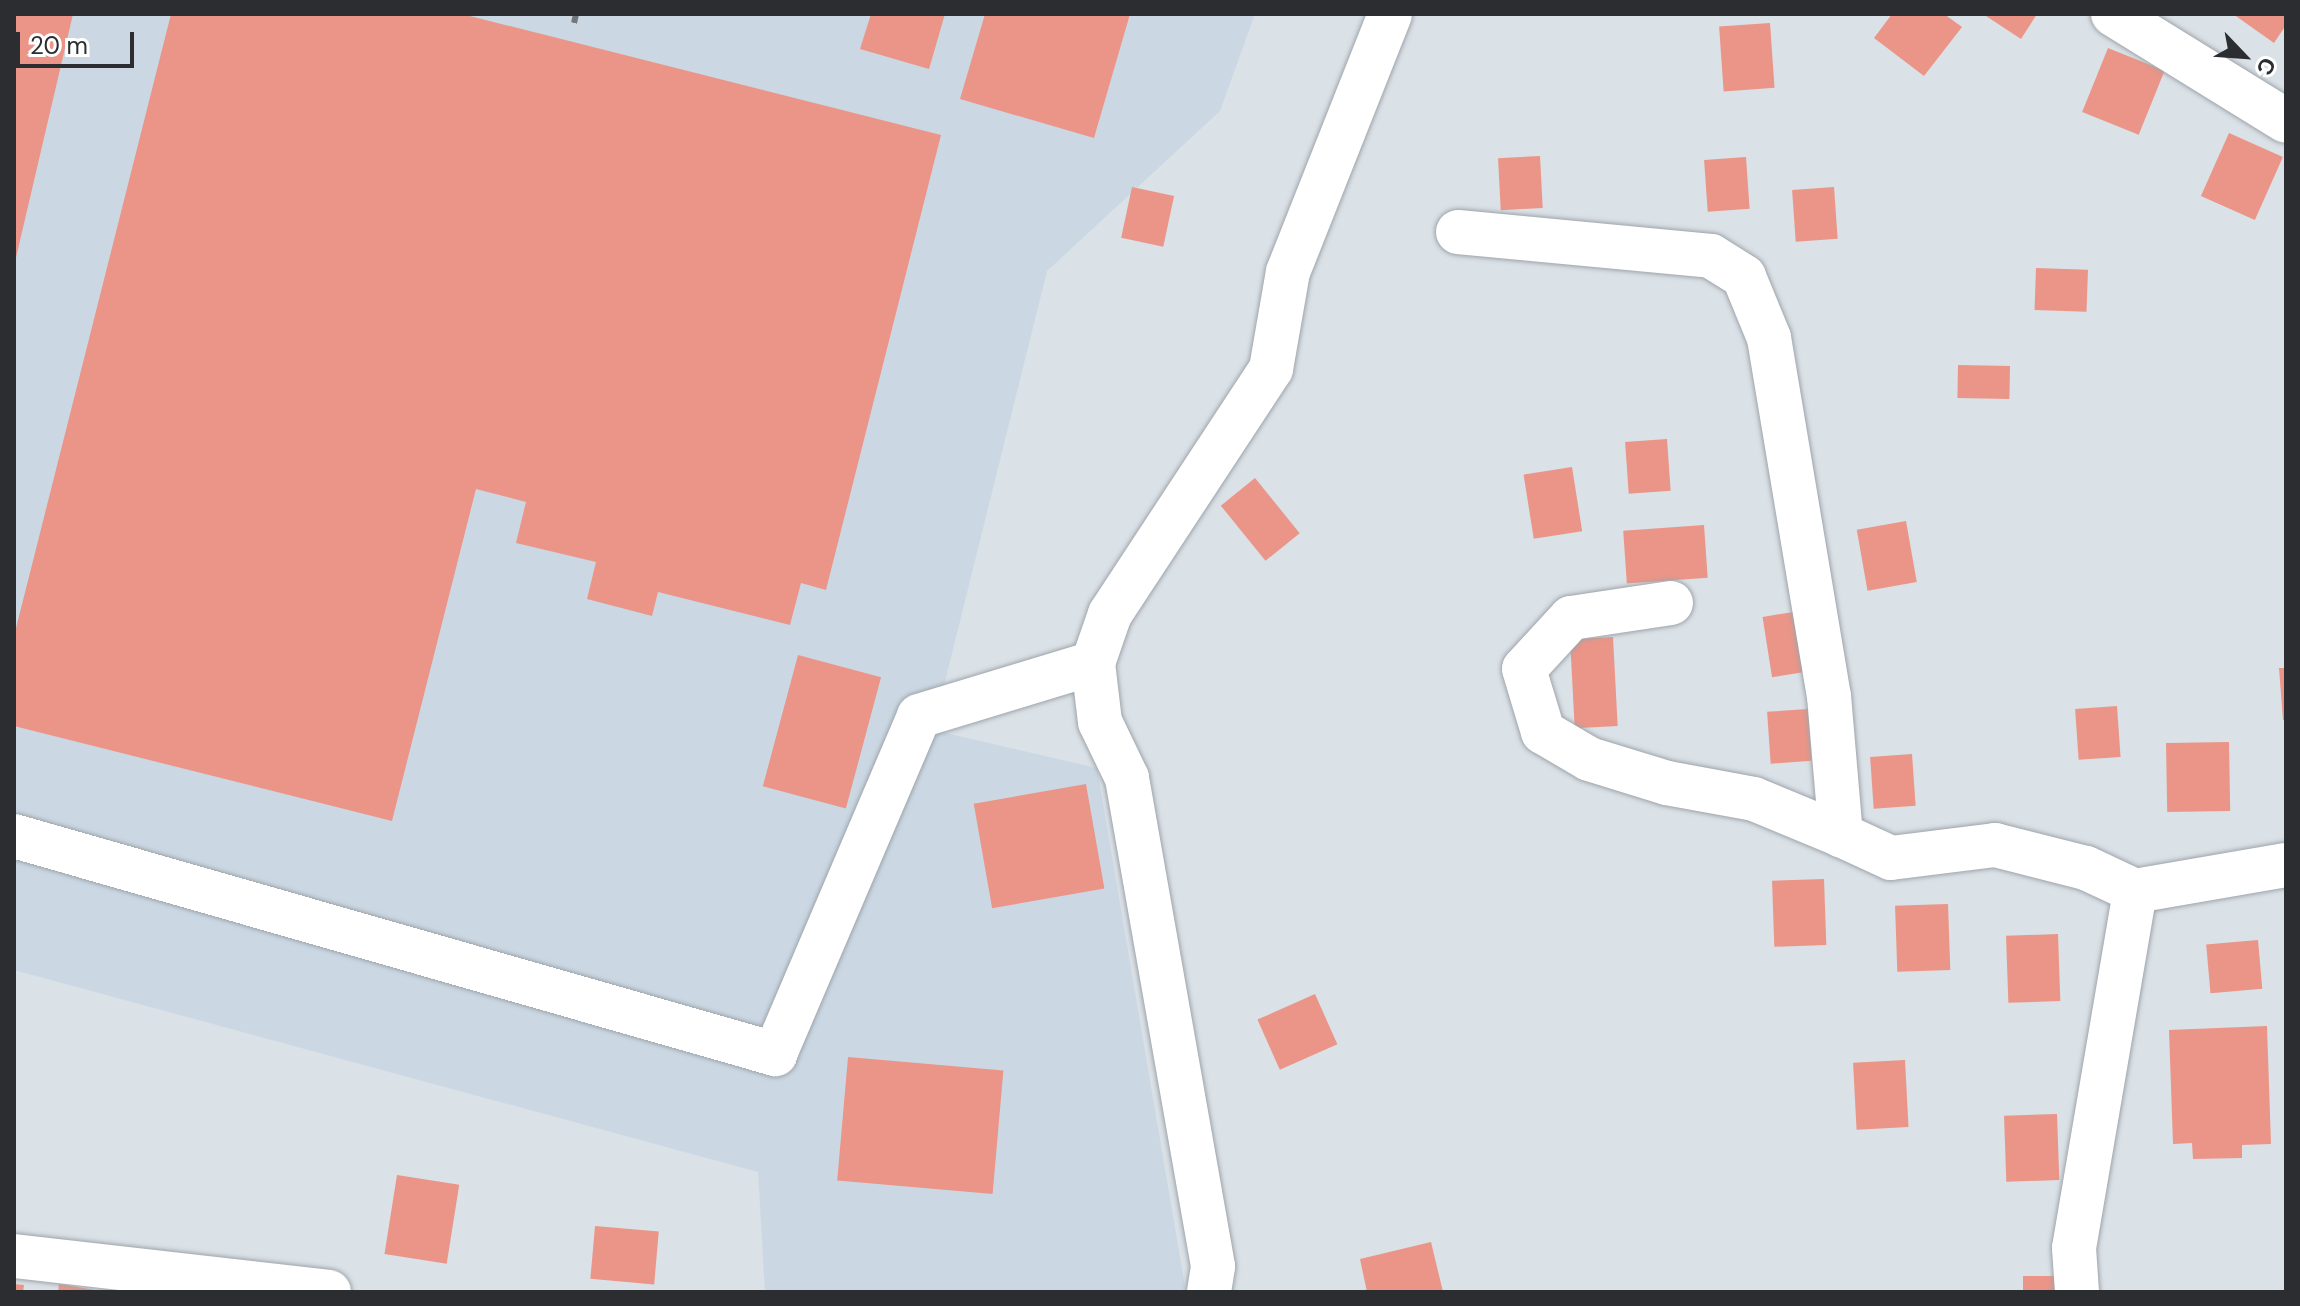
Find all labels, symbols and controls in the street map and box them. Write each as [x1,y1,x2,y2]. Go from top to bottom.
scale bar [20,16,138,66]
north arrow [2204,16,2284,96]
text: 20 m [30,30,88,61]
text: С [2250,53,2283,80]

